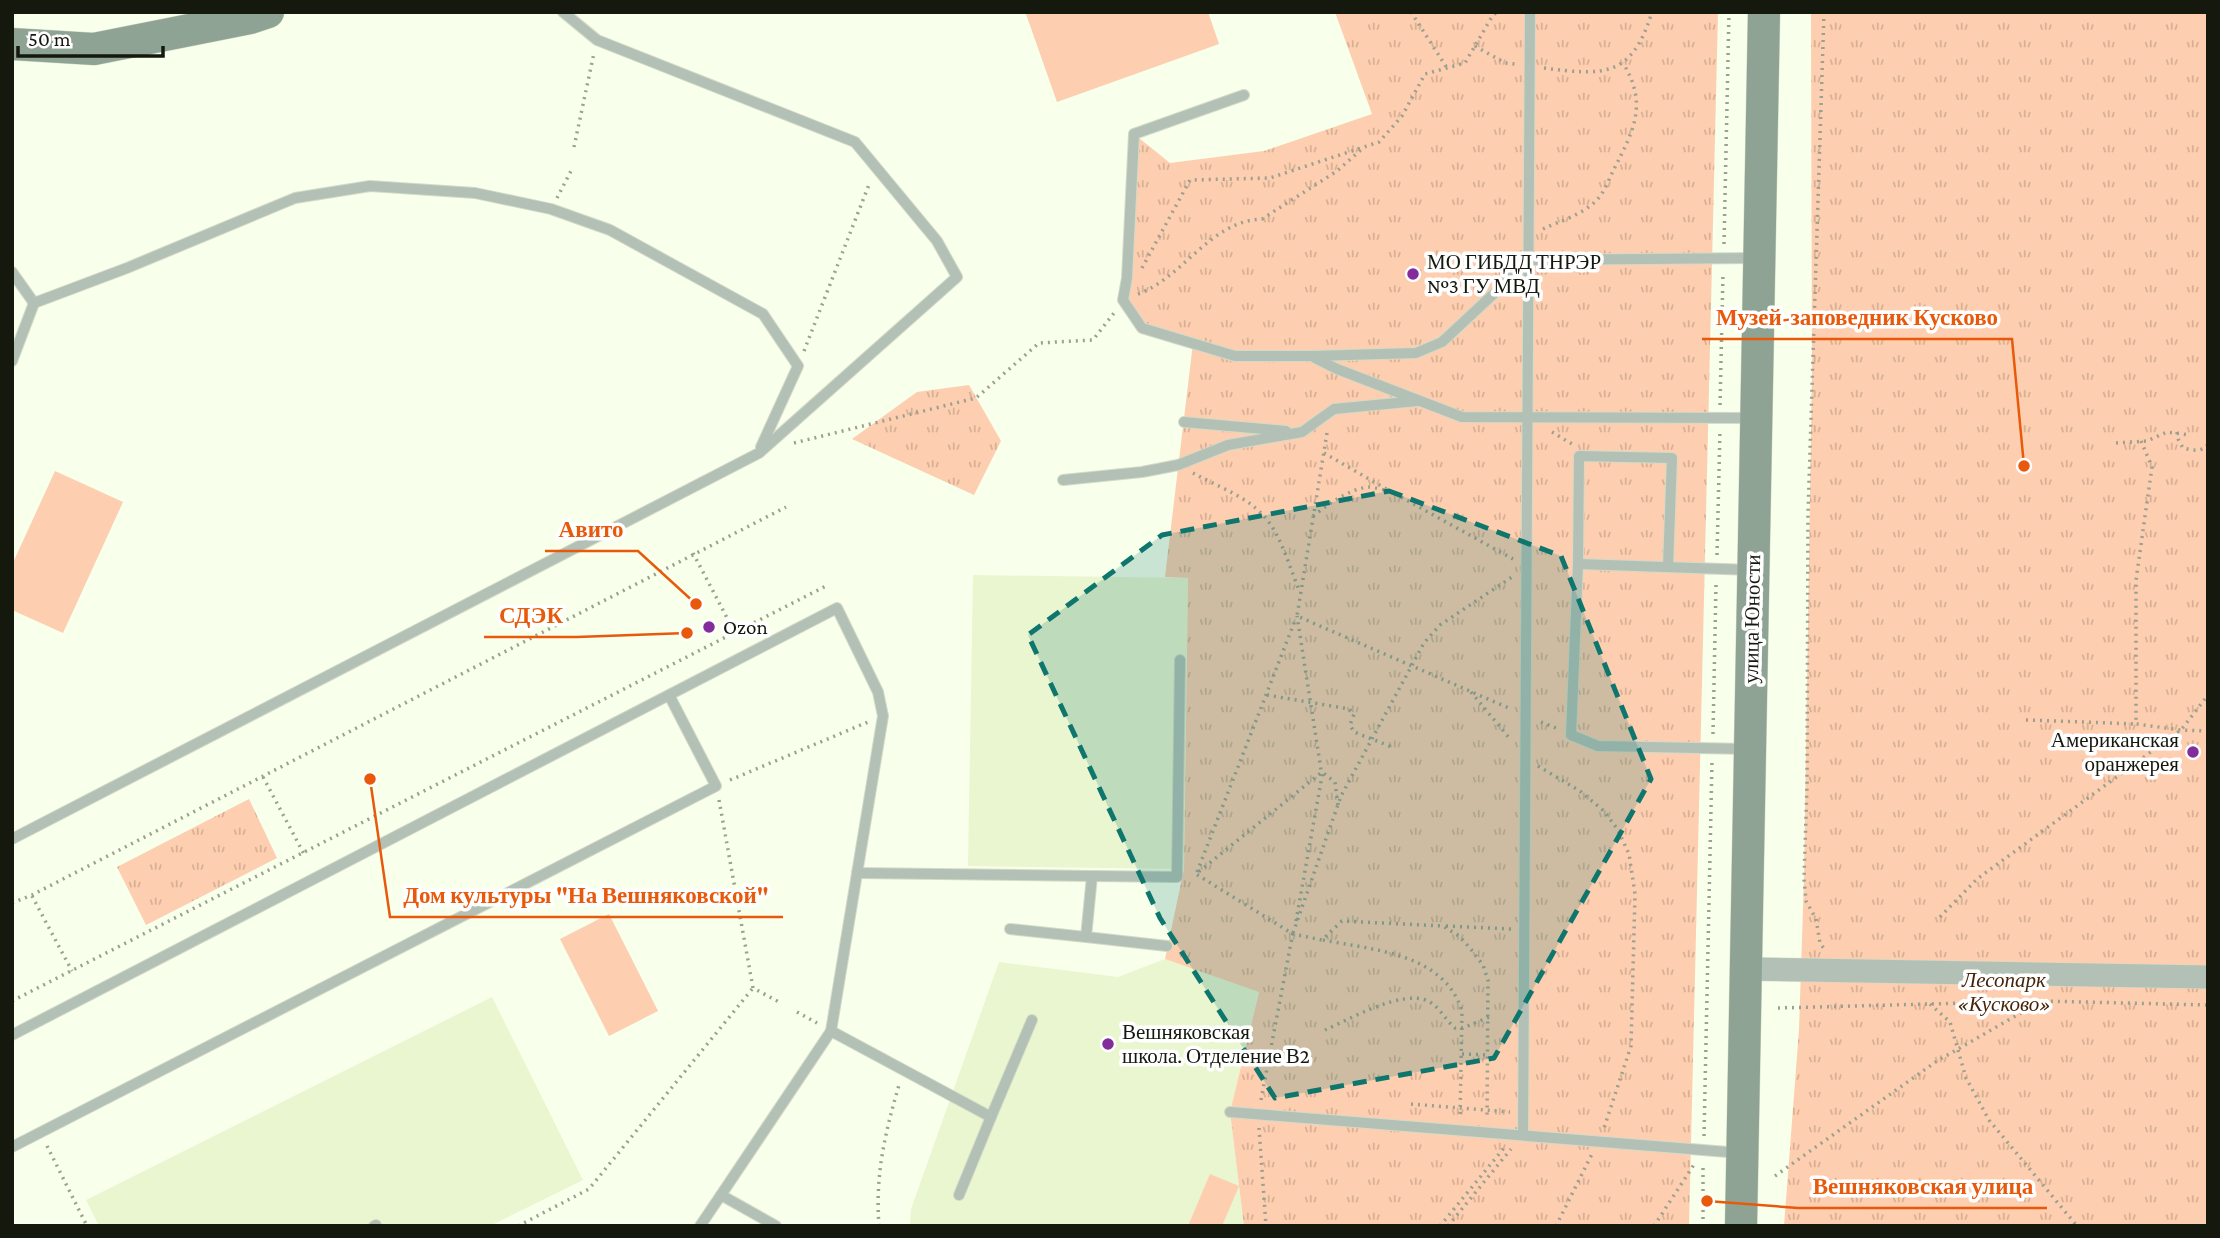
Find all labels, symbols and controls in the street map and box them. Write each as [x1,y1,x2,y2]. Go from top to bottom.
scale bar [18,14,163,58]
text: 50 m [28,27,71,51]
place label: МО ГИБДД ТНРЭР №3 ГУ МВД [1427,250,1601,298]
marker: МО ГИБДД ТНРЭР №3 ГУ МВД [1405,266,1421,282]
callout: Музей-заповедник Кусково [1702,295,2012,339]
text: Музей-заповедник Кусково [1716,304,1998,330]
callout: Авито [545,507,638,551]
text: Авито [559,516,623,542]
street label: улица Юности [1739,554,1765,684]
callout: СДЭК [484,593,577,637]
text: СДЭК [499,602,563,628]
place label: Ozon [723,615,768,639]
marker: Ozon [701,619,717,635]
place label: Американская оранжерея [2051,728,2179,776]
marker: Американская оранжерея [2185,744,2201,760]
callout: Дом культуры "На Вешняковской" [390,873,783,917]
text: Дом культуры "На Вешняковской" [403,882,769,908]
park label: Лесопарк «Кусково» [1957,968,2051,1016]
place label: Вешняковская школа. Отделение В2 [1122,1020,1310,1068]
marker: Вешняковская школа. Отделение В2 [1100,1036,1116,1052]
callout: Вешняковская улица [1798,1164,2047,1208]
text: Вешняковская улица [1813,1173,2034,1199]

